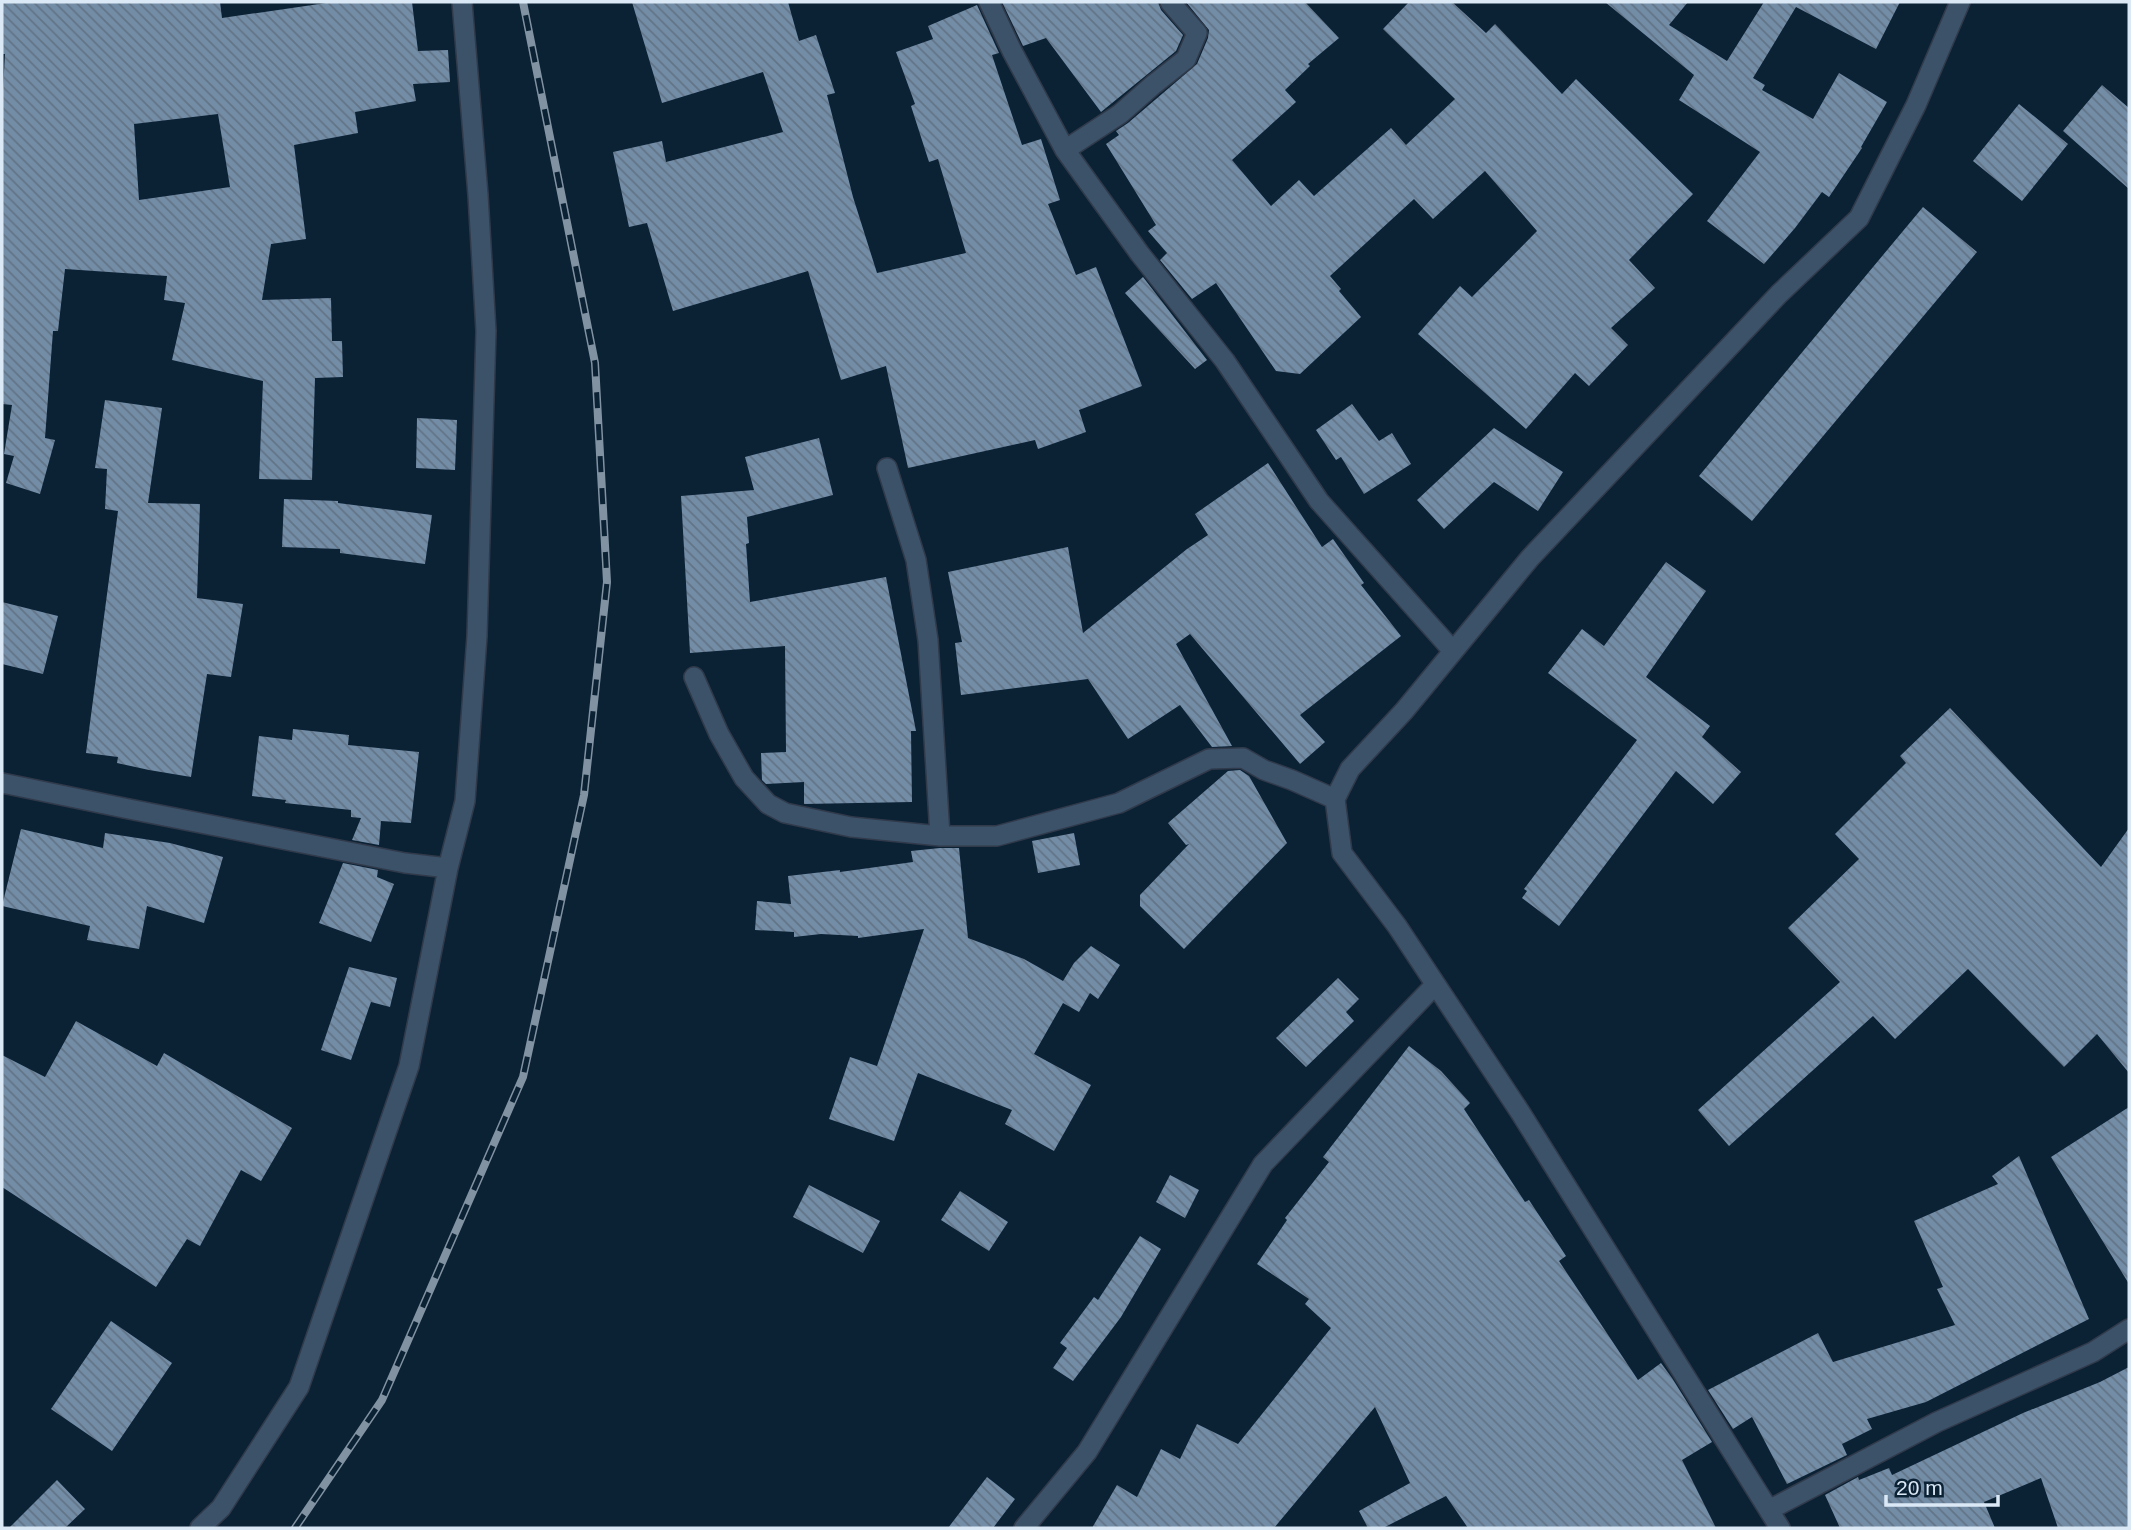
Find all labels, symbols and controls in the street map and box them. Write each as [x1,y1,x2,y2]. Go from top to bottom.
scale bar [1886,1464,1998,1508]
text: 20 m [1896,1476,1943,1499]

